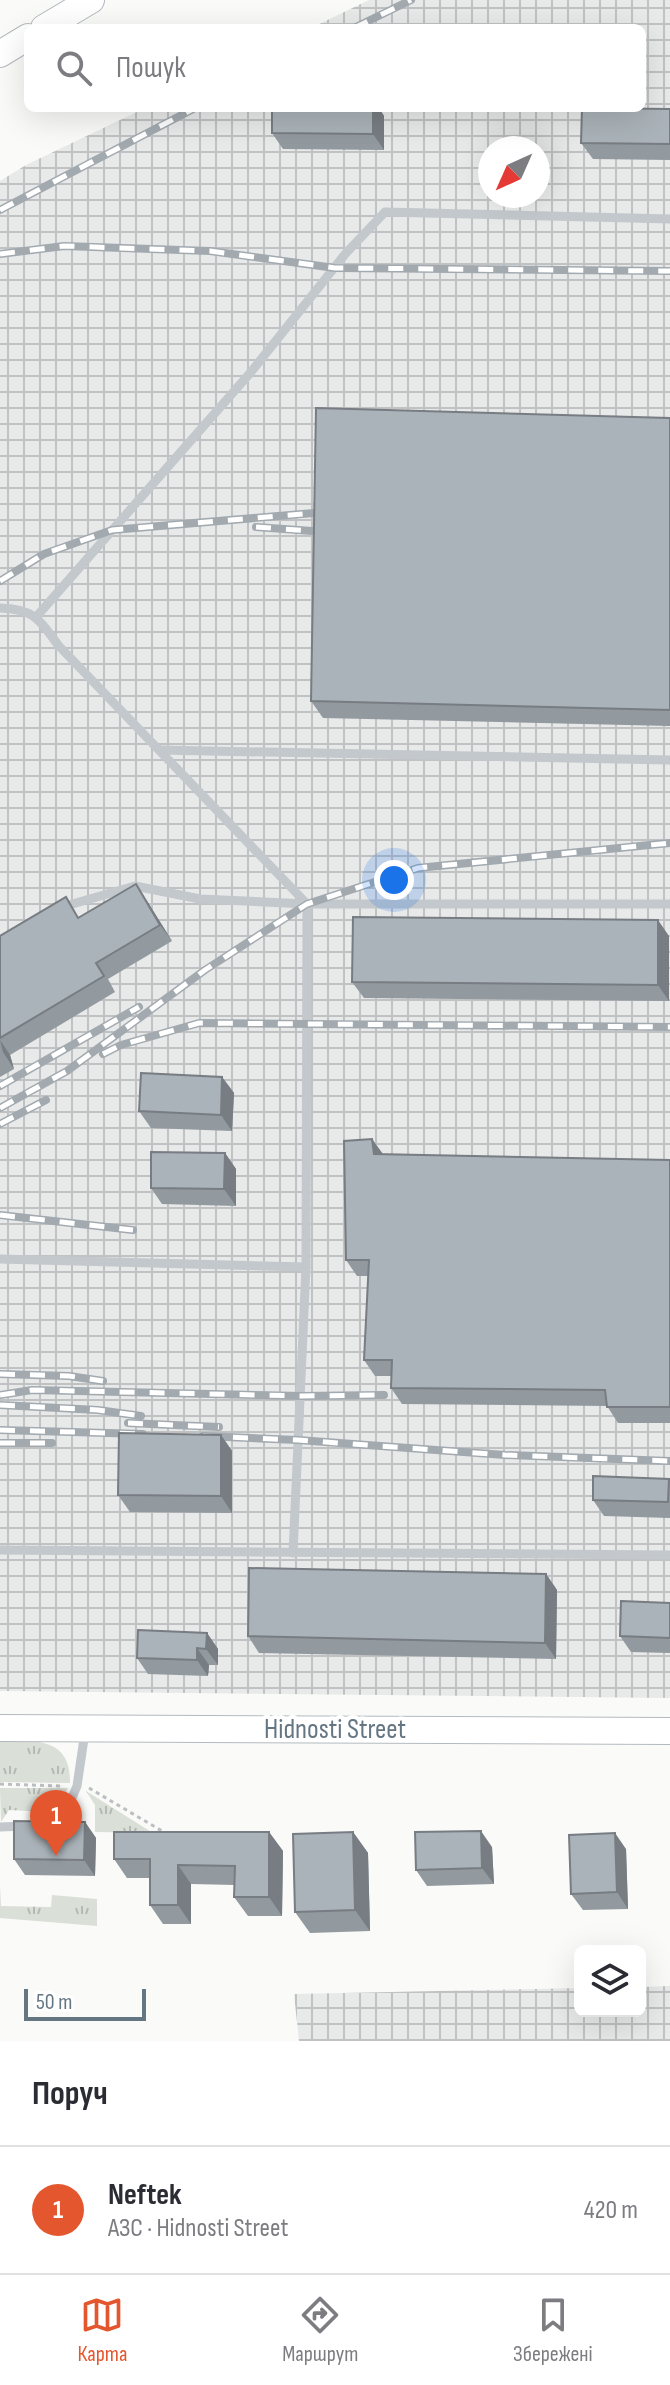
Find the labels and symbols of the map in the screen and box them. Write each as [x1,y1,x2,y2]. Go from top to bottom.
north arrow [478,136,550,208]
your location [374,860,414,900]
street label: Hidnosti Street [264,1713,406,1746]
pin: 1 [30,1790,82,1856]
scale bar [24,1985,146,2021]

